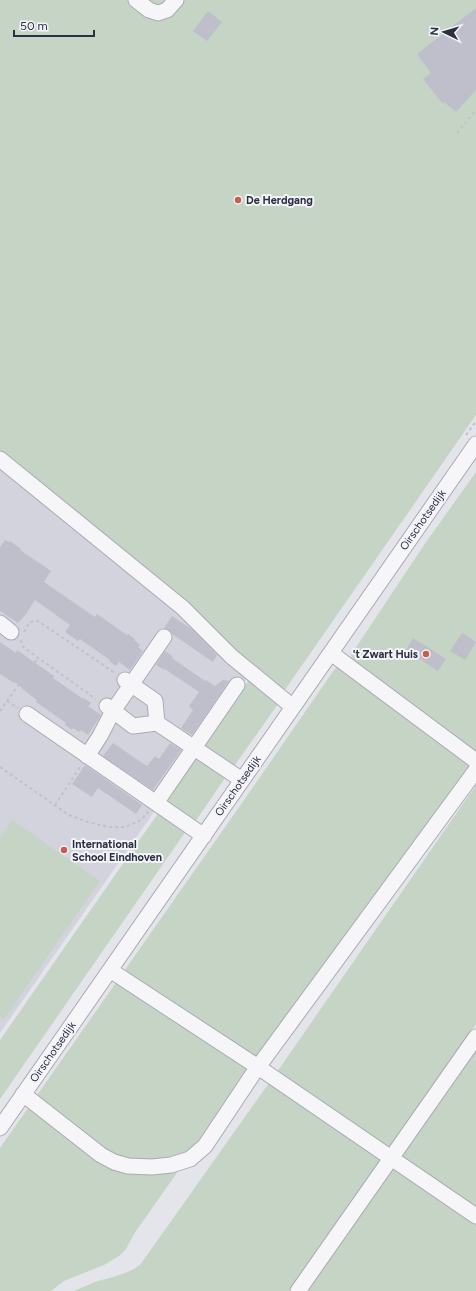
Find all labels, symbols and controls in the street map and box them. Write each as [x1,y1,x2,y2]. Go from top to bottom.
scale bar [14,12,94,38]
north arrow [424,12,464,52]
text: 50 m [20,19,48,33]
text: N [428,26,441,36]
place label: De Herdgang [246,194,313,207]
marker: De Herdgang [233,195,243,205]
street label: Oirschotsedijk [397,487,449,553]
place label: 't Zwart Huis [353,648,418,661]
marker: 't Zwart Huis [421,649,431,659]
street label: Oirschotsedijk [212,753,264,819]
place label: International School Eindhoven [72,838,162,864]
marker: International School Eindhoven [59,845,69,855]
street label: Oirschotsedijk [27,1019,79,1085]

